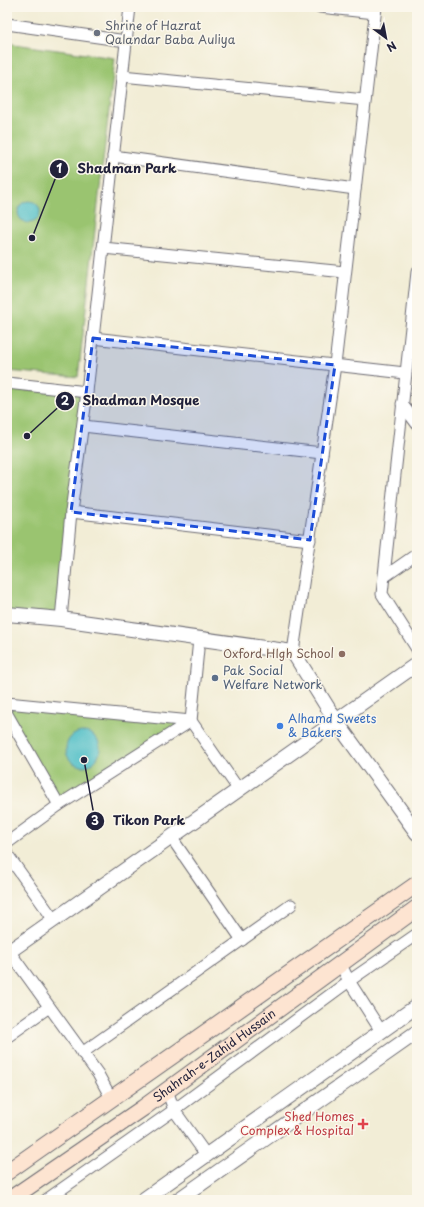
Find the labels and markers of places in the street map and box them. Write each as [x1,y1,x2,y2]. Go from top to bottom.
place label: Shrine of Hazrat Qalandar Baba Auliya [105,16,236,48]
marker: Shrine of Hazrat Qalandar Baba Auliya [92,28,102,38]
callout: Shadman Park [49,156,184,181]
callout: Shadman Mosque [55,388,207,413]
place label: Oxford HIgh School [223,644,334,662]
marker: Oxford HIgh School [337,649,347,659]
place label: Pak Social Welfare Network [223,661,323,693]
marker: Pak Social Welfare Network [210,673,220,683]
place label: Alhamd Sweets & Bakers [288,709,377,741]
marker: Alhamd Sweets & Bakers [275,721,285,731]
callout: Tikon Park [85,808,193,833]
place label: Shed Homes Complex & Hospital [240,1107,354,1139]
marker: Shed Homes Complex & Hospital [357,1118,369,1130]

